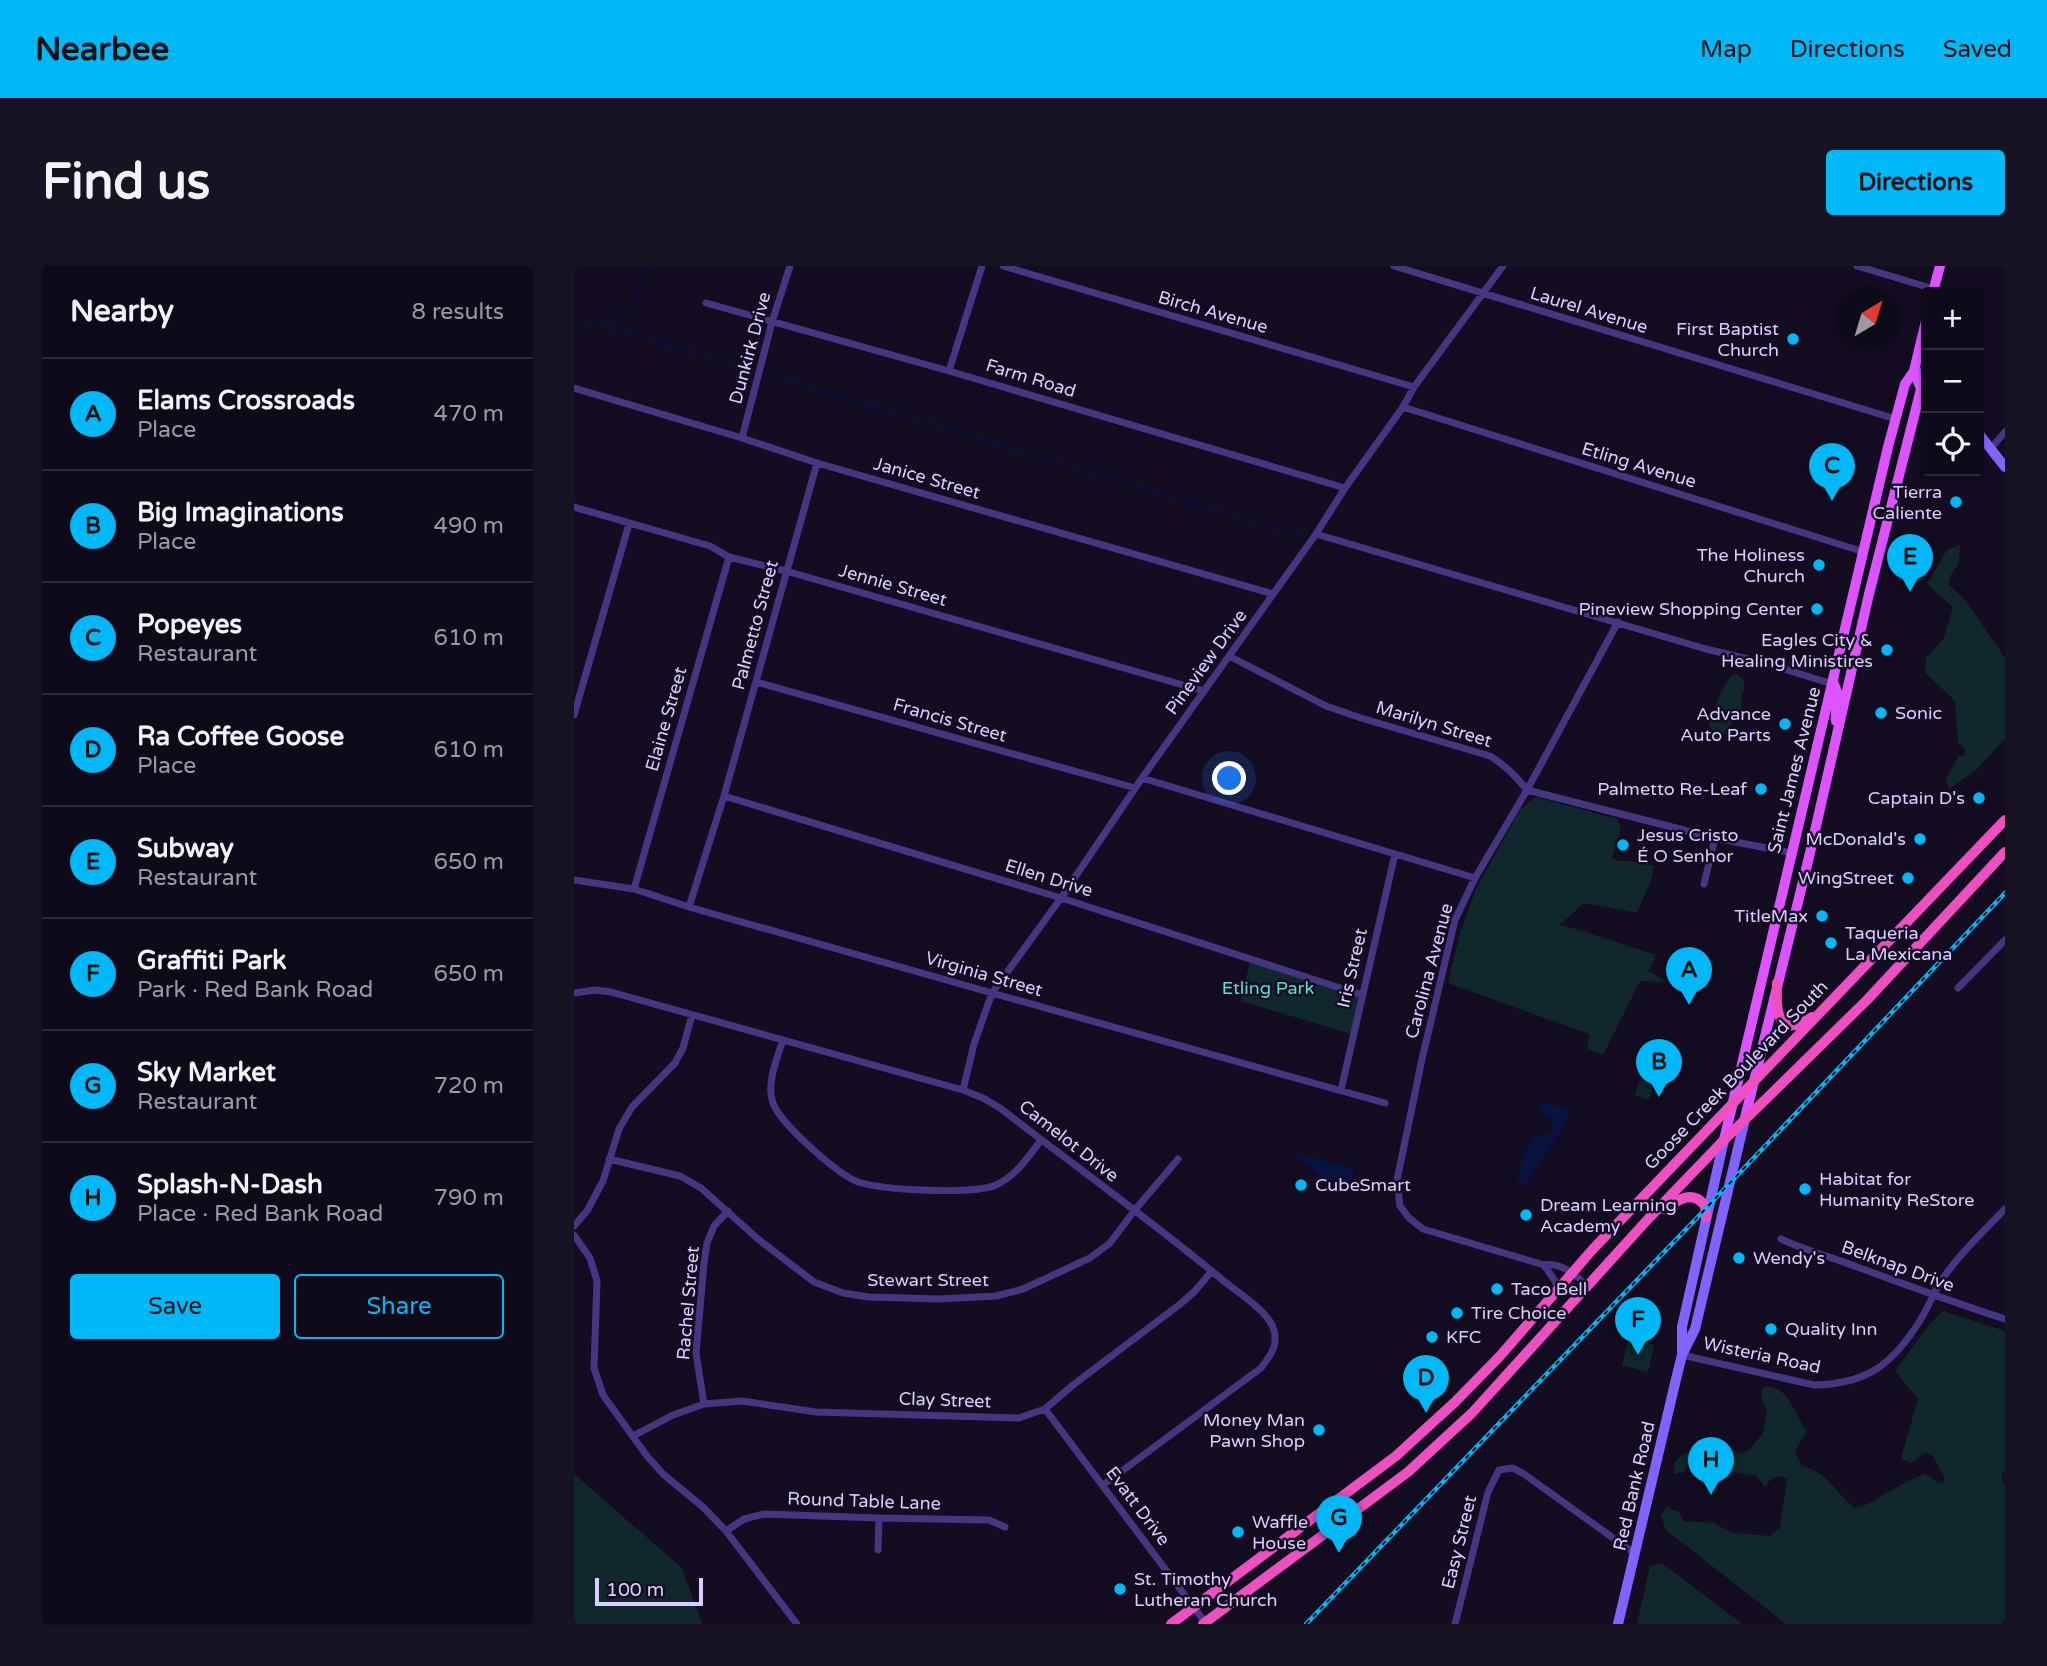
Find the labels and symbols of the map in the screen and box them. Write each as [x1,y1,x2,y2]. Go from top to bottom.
street label: Laurel Avenue [1528,282,1650,338]
street label: Birch Avenue [1156,286,1270,338]
north arrow [1837,287,1900,350]
street label: Dunkirk Drive [724,289,776,407]
place label: First Baptist Church [1676,318,1779,361]
marker: First Baptist Church [1785,331,1801,347]
street label: Farm Road [983,354,1079,402]
street label: Etling Avenue [1579,437,1699,493]
pin: C [1809,443,1855,501]
street label: Janice Street [871,452,983,504]
place label: Tierra Caliente [1873,481,1942,524]
marker: Tierra Caliente [1948,494,1964,510]
pin: E [1887,534,1933,592]
place label: The Holiness Church [1697,544,1805,587]
street label: Palmetto Street [727,557,783,692]
marker: The Holiness Church [1811,557,1827,573]
street label: Jennie Street [836,559,950,611]
place label: Pineview Shopping Center [1578,598,1803,620]
marker: Pineview Shopping Center [1809,601,1825,617]
street label: Pineview Drive [1160,605,1252,719]
place label: Eagles City & Healing Ministires [1721,629,1873,672]
marker: Eagles City & Healing Ministires [1879,642,1895,658]
street label: Elaine Street [641,664,691,774]
street label: Saint James Avenue [1763,684,1825,856]
street label: Francis Street [891,693,1010,747]
street label: Marilyn Street [1373,696,1495,752]
place label: Sonic [1895,702,1942,724]
place label: Advance Auto Parts [1680,703,1771,746]
marker: Sonic [1873,705,1889,721]
marker: Advance Auto Parts [1777,716,1793,732]
your location [1212,761,1246,795]
place label: Palmetto Re-Leaf [1597,778,1747,800]
marker: Palmetto Re-Leaf [1753,781,1769,797]
place label: Captain D's [1868,787,1965,809]
marker: Captain D's [1971,790,1987,806]
place label: Jesus Cristo É O Senhor [1637,824,1739,867]
place label: McDonald's [1806,828,1906,850]
marker: McDonald's [1912,831,1928,847]
marker: Jesus Cristo É O Senhor [1615,837,1631,853]
street label: Ellen Drive [1002,854,1096,902]
place label: WingStreet [1798,867,1894,889]
marker: WingStreet [1900,870,1916,886]
street label: Carolina Avenue [1400,901,1458,1041]
place label: TitleMax [1734,905,1808,927]
marker: TitleMax [1814,908,1830,924]
place label: Taqueria La Mexicana [1845,922,1952,965]
street label: Iris Street [1332,926,1372,1010]
marker: Taqueria La Mexicana [1823,935,1839,951]
street label: Virginia Street [923,947,1045,1001]
pin: A [1666,947,1712,1005]
street label: Goose Creek Boulevard South [1640,976,1832,1174]
park label: Etling Park [1222,977,1314,999]
pin: B [1636,1039,1682,1097]
street label: Camelot Drive [1015,1095,1123,1187]
place label: Habitat for Humanity ReStore [1819,1168,1975,1211]
place label: CubeSmart [1315,1174,1411,1196]
marker: CubeSmart [1293,1177,1309,1193]
marker: Habitat for Humanity ReStore [1797,1181,1813,1197]
place label: Dream Learning Academy [1540,1194,1677,1237]
marker: Dream Learning Academy [1518,1207,1534,1223]
street label: Belknap Drive [1839,1235,1957,1297]
street label: Rachel Street [672,1245,704,1361]
place label: Wendy's [1753,1247,1825,1269]
marker: Wendy's [1731,1250,1747,1266]
street label: Stewart Street [867,1269,989,1291]
place label: Taco Bell [1511,1278,1587,1300]
marker: Taco Bell [1489,1281,1505,1297]
pin: F [1615,1297,1661,1355]
place label: Tire Choice [1471,1302,1566,1324]
marker: Tire Choice [1449,1305,1465,1321]
place label: Quality Inn [1785,1318,1878,1340]
marker: Quality Inn [1763,1321,1779,1337]
place label: KFC [1446,1326,1481,1348]
marker: KFC [1424,1329,1440,1345]
street label: Wisteria Road [1701,1332,1823,1378]
pin: D [1403,1355,1449,1413]
street label: Clay Street [898,1387,992,1413]
place label: Money Man Pawn Shop [1203,1409,1305,1452]
street label: Red Bank Road [1608,1419,1660,1553]
marker: Money Man Pawn Shop [1311,1422,1327,1438]
pin: H [1688,1437,1734,1495]
street label: Evatt Drive [1101,1462,1175,1550]
street label: Round Table Lane [787,1487,941,1515]
street label: Easy Street [1437,1493,1481,1591]
pin: G [1316,1495,1362,1553]
place label: Waffle House [1252,1511,1308,1554]
marker: Waffle House [1230,1524,1246,1540]
place label: St. Timothy Lutheran Church [1134,1568,1278,1611]
scale bar [595,1575,704,1607]
marker: St. Timothy Lutheran Church [1112,1581,1128,1597]

